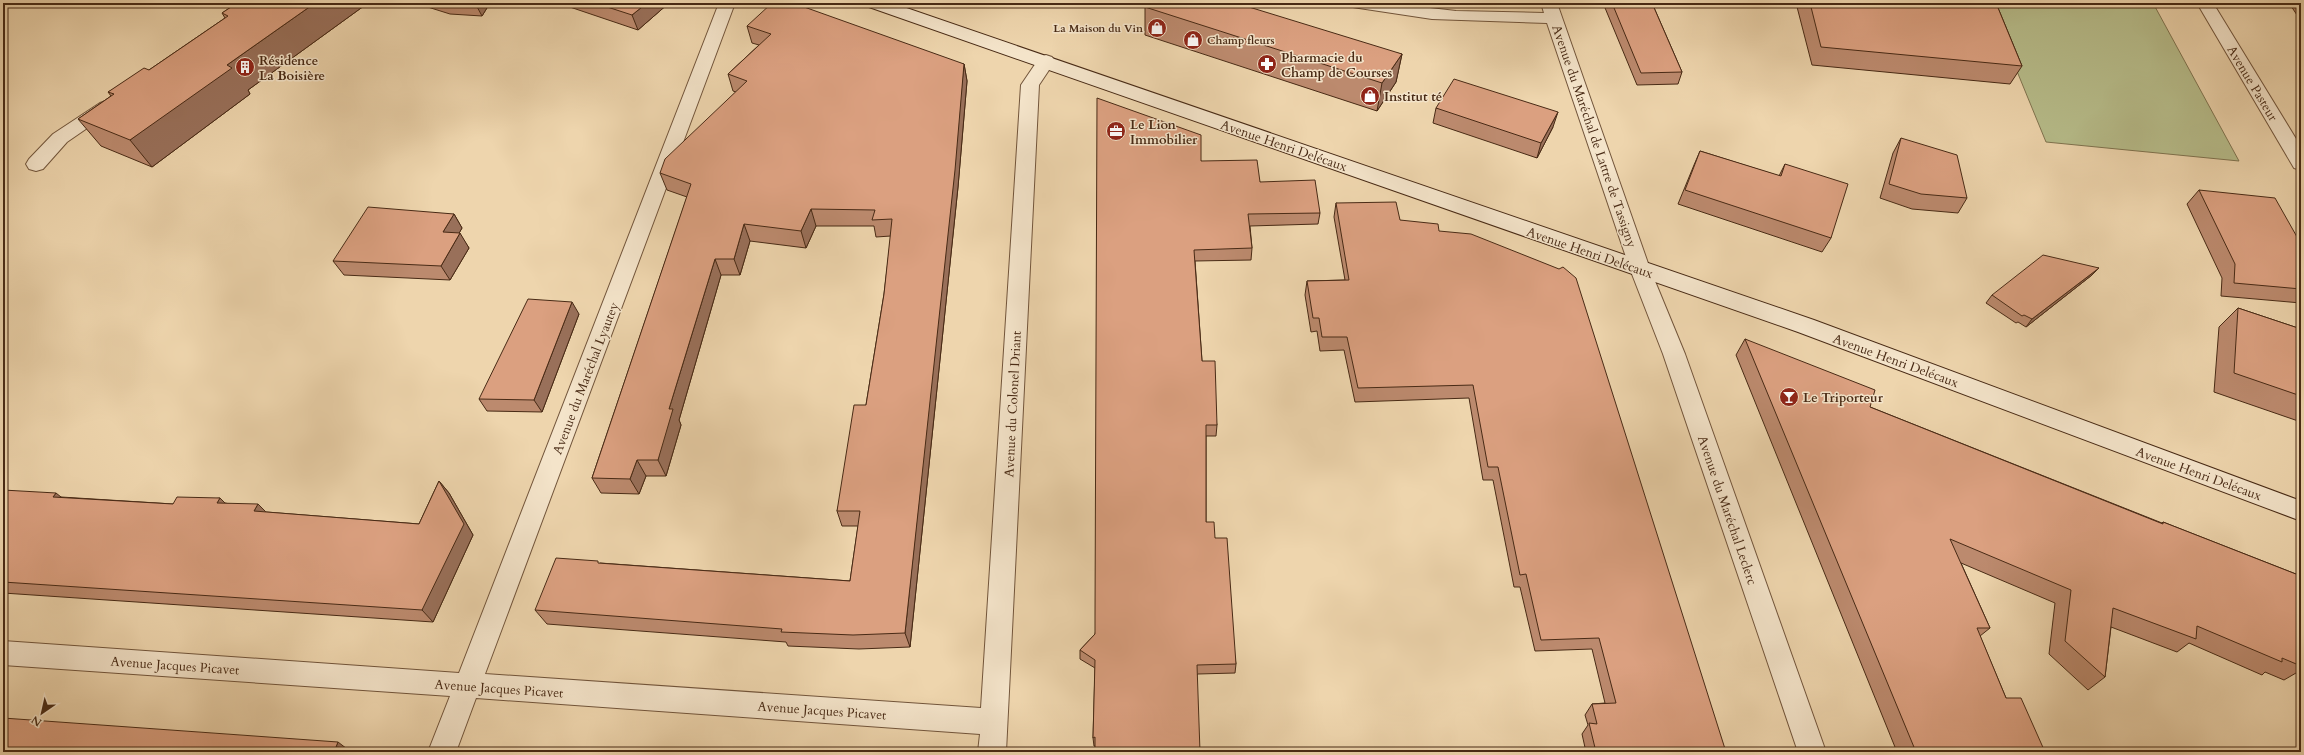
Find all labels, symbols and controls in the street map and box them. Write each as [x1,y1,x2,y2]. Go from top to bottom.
shop icon: La Maison du Vin [1146,17,1168,39]
place label: La Maison du Vin [1053,21,1143,36]
street label: Avenue du Maréchal de Lattre de Tassigny [1547,22,1641,250]
shop icon: Champ fleurs [1182,29,1204,51]
place label: Champ fleurs [1207,33,1275,48]
street label: Avenue Pasteur [2222,42,2282,125]
place label: Pharmacie du Champ de Courses [1281,49,1393,82]
place label: Résidence La Boisière [259,52,325,85]
pharmacy icon: Pharmacie du Champ de Courses [1256,53,1278,75]
building icon: Résidence La Boisière [234,56,256,78]
shop icon: Institut té [1359,85,1381,107]
place label: Institut té [1384,88,1442,106]
place label: Le Lion Immobilier [1130,116,1198,149]
street label: Avenue Henri Delécaux [1218,116,1350,176]
office icon: Le Lion Immobilier [1105,120,1127,142]
street label: Avenue Henri Delécaux [1524,223,1656,283]
street label: Avenue du Maréchal Lyautey [549,300,623,457]
street label: Avenue du Colonel Driant [1000,330,1026,478]
street label: Avenue Henri Delécaux [1830,330,1962,392]
bar icon: Le Triporteur [1778,386,1800,408]
place label: Le Triporteur [1803,389,1884,407]
street label: Avenue du Maréchal Leclerc [1693,433,1761,587]
street label: Avenue Henri Delécaux [2133,443,2265,505]
street label: Avenue Jacques Picavet [110,653,240,679]
street label: Avenue Jacques Picavet [434,676,564,702]
north arrow [22,693,62,733]
street label: Avenue Jacques Picavet [757,698,887,724]
text: N [28,712,45,730]

